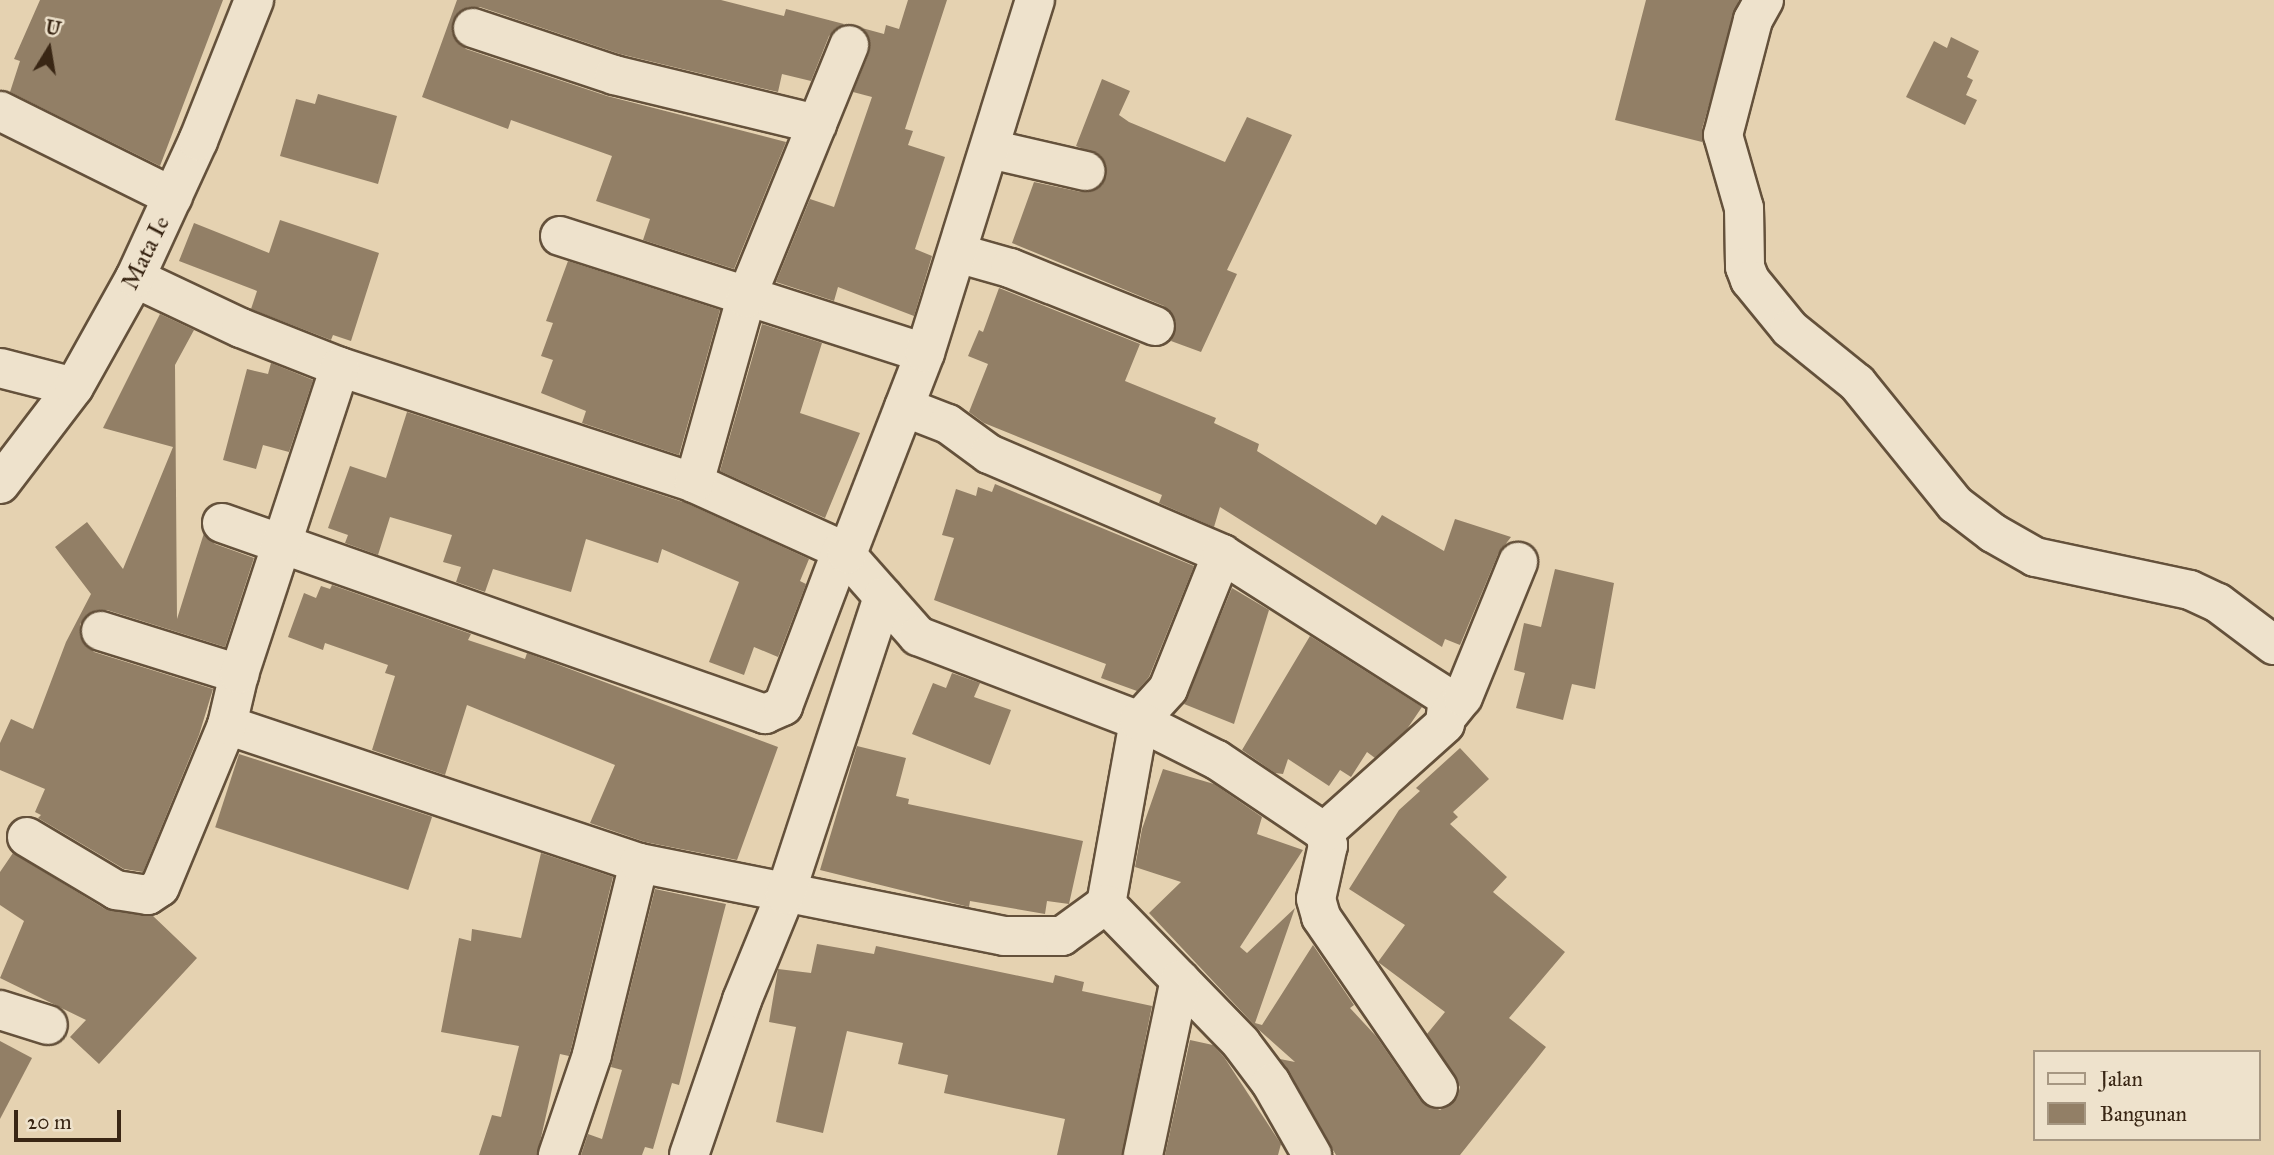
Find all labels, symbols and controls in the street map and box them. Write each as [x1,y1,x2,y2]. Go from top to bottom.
north arrow [14,14,84,84]
text: U [44,15,63,41]
street label: Mata Ie [116,211,176,295]
legend [2032,1050,2260,1141]
text: Jalan [2100,1066,2143,1092]
scale bar [18,1096,124,1140]
text: Bangunan [2100,1101,2187,1127]
text: 20 m [27,1109,72,1135]

